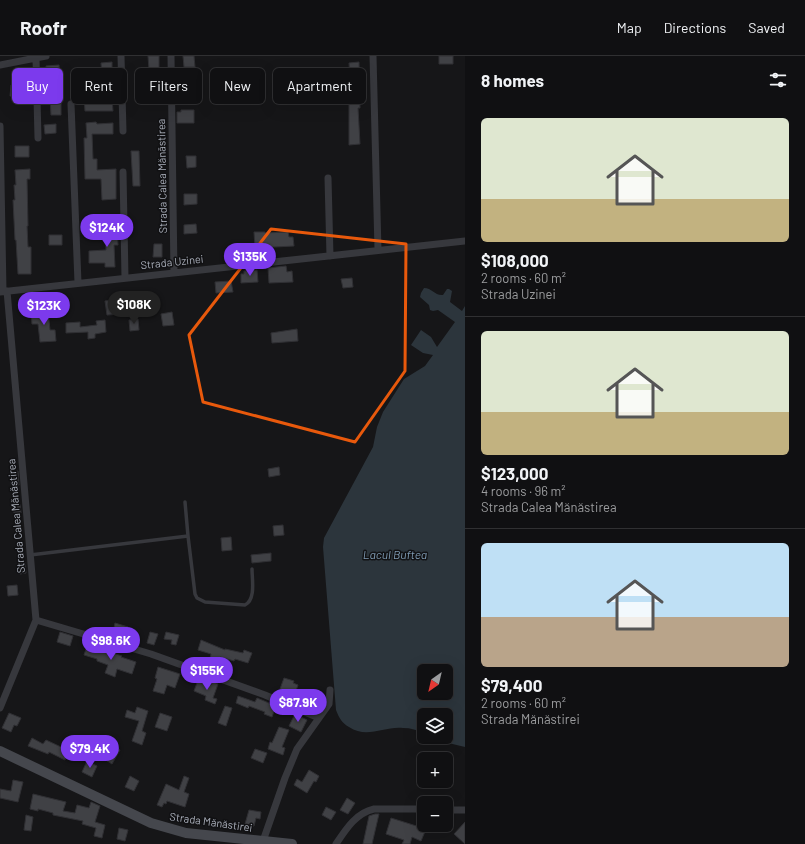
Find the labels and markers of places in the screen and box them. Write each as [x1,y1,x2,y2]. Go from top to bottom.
pin: $124K [79,214,135,248]
pin: $135K [222,243,278,277]
pin: $108K [106,291,162,325]
pin: $123K [16,292,72,326]
pin: $98.6K [78,627,144,661]
pin: $155K [179,657,235,691]
pin: $87.9K [265,689,331,723]
pin: $79.4K [57,735,123,769]

